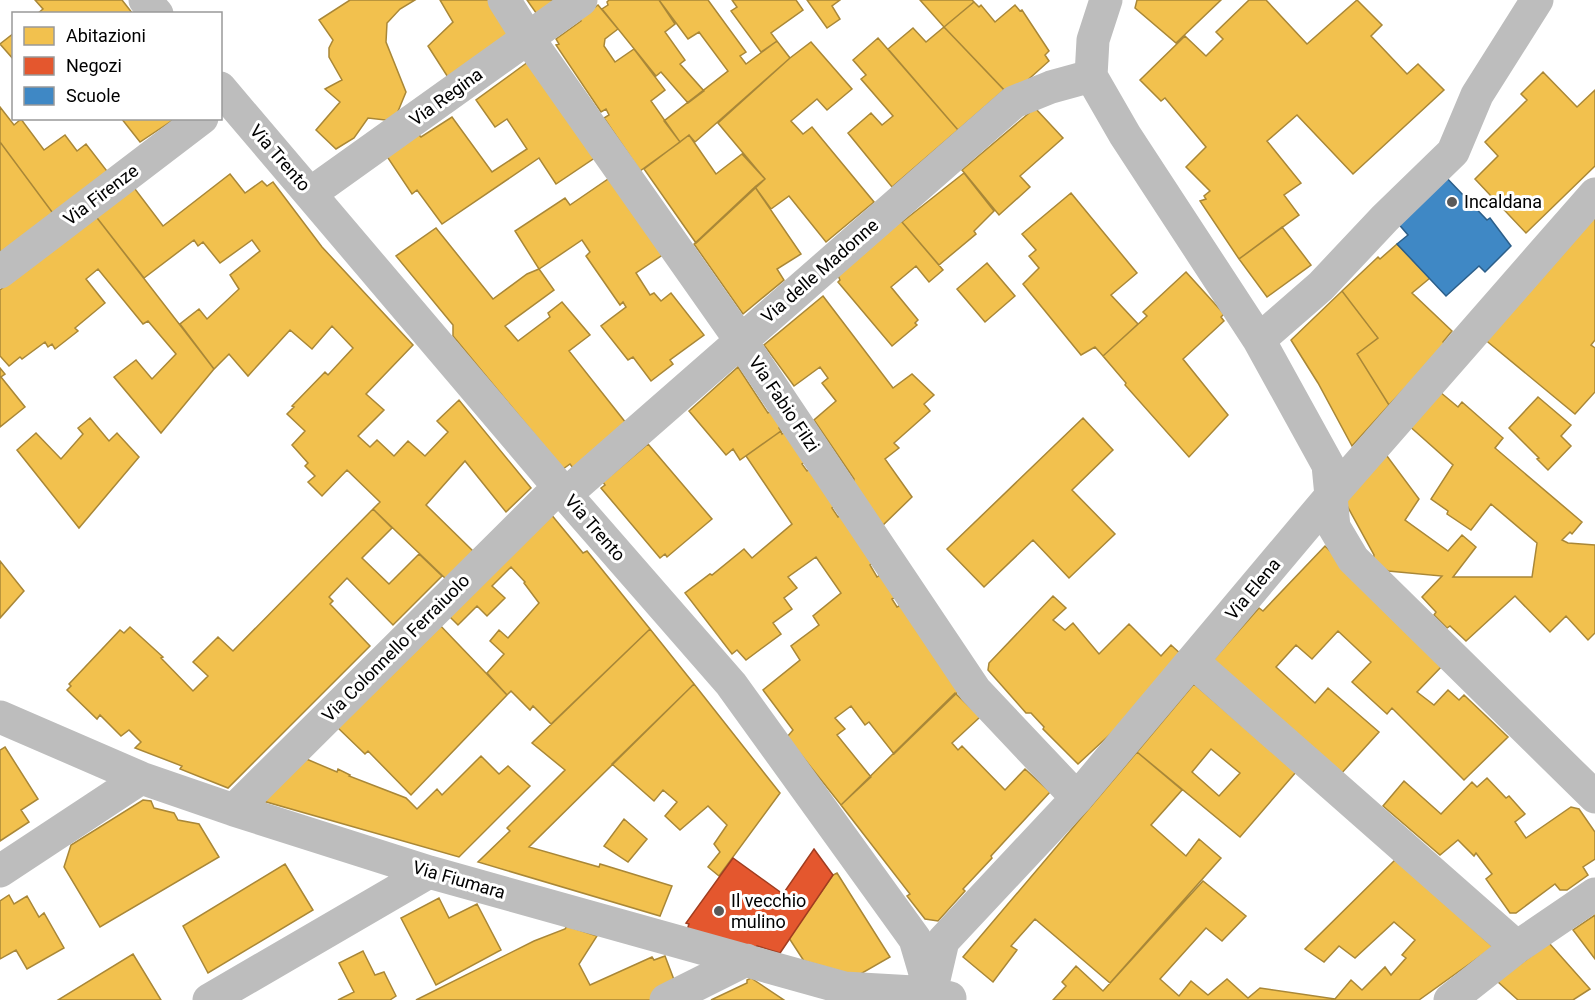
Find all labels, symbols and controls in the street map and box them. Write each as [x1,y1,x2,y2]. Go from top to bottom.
legend [12,12,222,120]
text: Abitazioni [66,25,146,46]
text: Negozi [66,55,122,76]
street label: Via Regina [405,63,486,130]
text: Scuole [66,85,120,106]
street label: Via Trento [246,120,315,195]
street label: Via Firenze [59,160,142,230]
place label: Incaldana [1464,191,1542,212]
marker: Incaldana [1445,195,1459,209]
street label: Via delle Madonne [757,214,882,327]
street label: Via Fabio Filzi [745,352,824,456]
street label: Via Trento [561,490,630,565]
street label: Via Elena [1221,554,1284,624]
street label: Via Colonnello Ferraiuolo [318,570,474,726]
street label: Via Fiumara [410,856,508,903]
place label: Il vecchio mulino [731,890,806,932]
marker: Il vecchio mulino [712,904,726,918]

